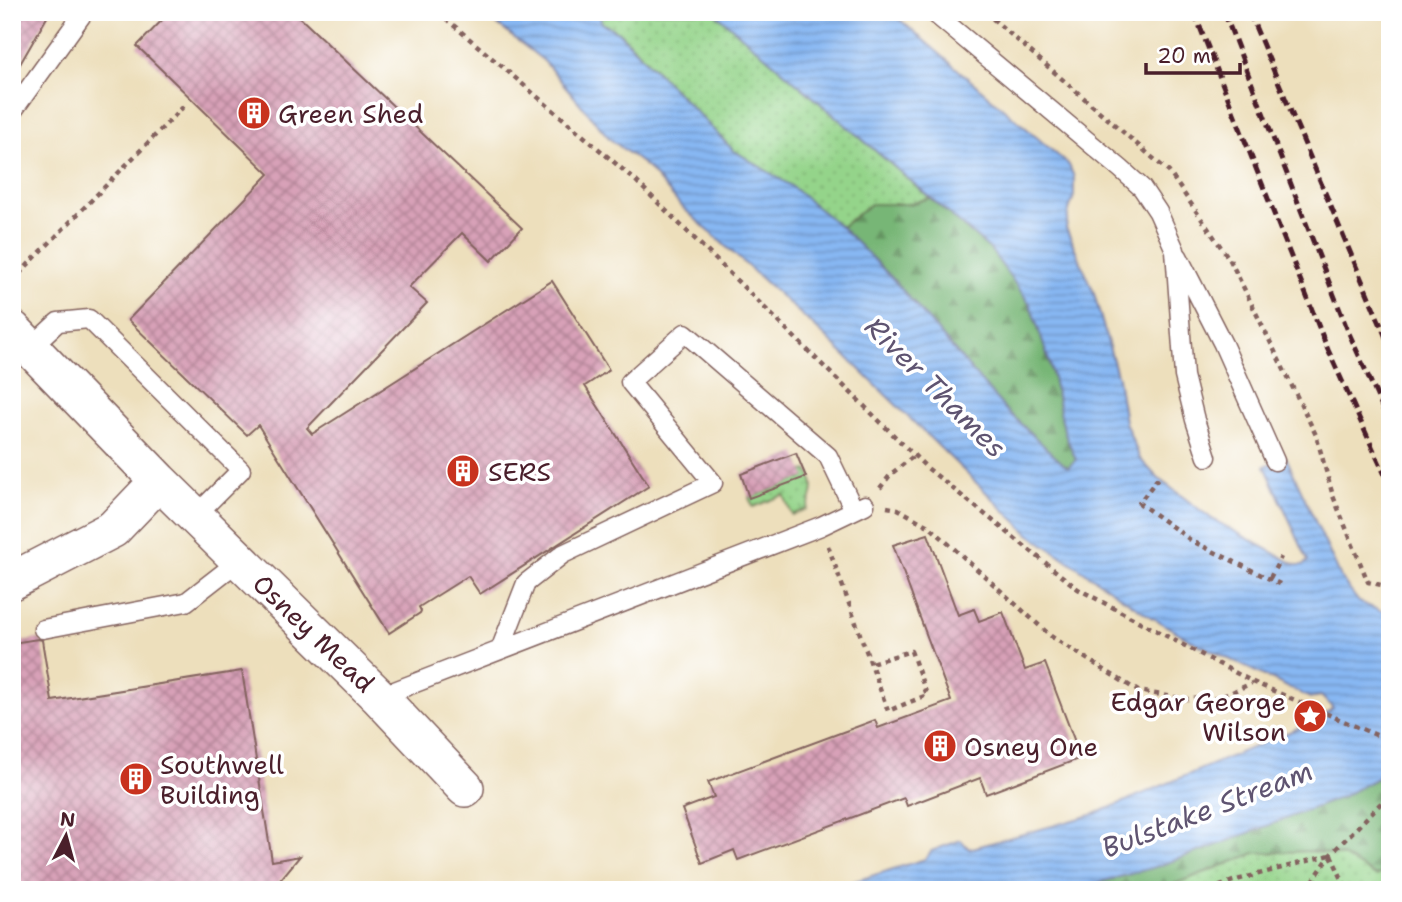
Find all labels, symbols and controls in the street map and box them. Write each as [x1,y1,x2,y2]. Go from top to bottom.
scale bar [1146,32,1241,76]
text: 20 m [1157,42,1211,70]
building icon: Green Shed [235,94,273,132]
place label: Green Shed [278,96,423,131]
water label: River Thames [857,308,1015,466]
building icon: SERS [444,452,482,490]
place label: SERS [488,454,551,489]
street label: Osney Mead [245,566,383,700]
place label: Edgar George Wilson [1110,684,1286,749]
place icon: Edgar George Wilson [1291,697,1329,735]
building icon: Osney One [921,727,959,765]
place label: Osney One [964,729,1098,764]
place label: Southwell Building [160,747,284,812]
water label: Bulstake Stream [1096,751,1318,867]
building icon: Southwell Building [117,760,155,798]
north arrow [32,800,102,870]
text: N [59,806,77,833]

